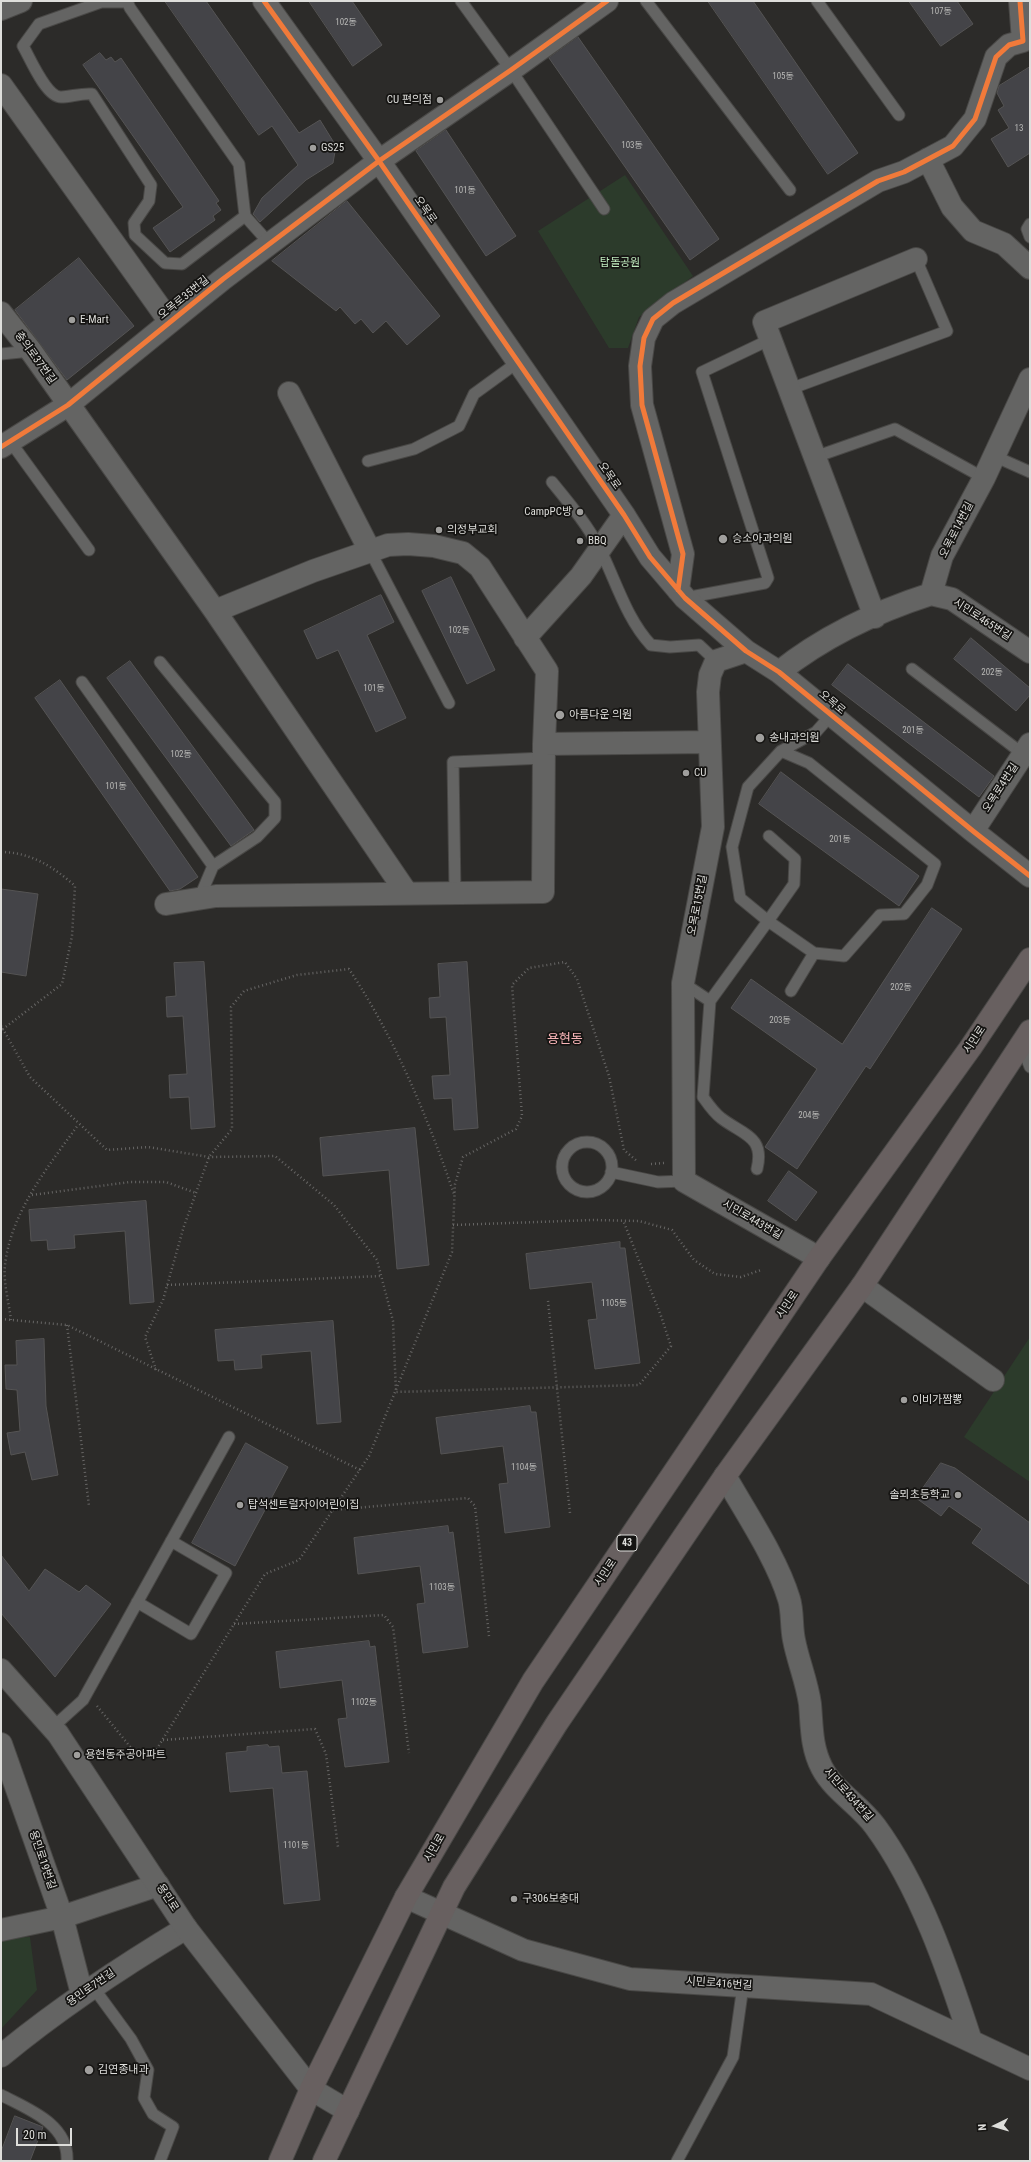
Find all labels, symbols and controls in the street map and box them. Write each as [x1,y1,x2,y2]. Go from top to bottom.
house number: 107동 [930,7,952,17]
house number: 102동 [335,18,357,28]
house number: 105동 [772,72,794,82]
place label: CU 편의점 [387,93,432,107]
marker: CU 편의점 [435,95,445,105]
house number: 13 [1015,124,1023,134]
place label: GS25 [321,141,344,155]
house number: 103동 [621,141,643,151]
marker: GS25 [308,143,318,153]
house number: 101동 [454,186,476,196]
street label: 오목로 [411,194,439,226]
park label: 탑돌공원 [600,256,640,270]
street label: 오목로35번길 [156,274,212,322]
place label: E-Mart [80,313,109,327]
marker: E-Mart [67,315,77,325]
street label: 충의로37번길 [12,329,58,387]
street label: 오목로 [595,460,623,492]
street label: 오목로14번길 [937,500,977,560]
place label: CampPC방 [524,505,572,519]
marker: CampPC방 [575,507,585,517]
place label: 의정부교회 [447,523,498,537]
marker: 의정부교회 [434,525,444,535]
place label: 승소아과의원 [732,532,793,546]
marker: 승소아과의원 [717,533,729,545]
place label: BBQ [588,534,607,548]
marker: BBQ [575,536,585,546]
street label: 시민로465번길 [950,596,1014,644]
house number: 102동 [448,626,470,636]
house number: 202동 [981,668,1003,678]
house number: 101동 [363,684,385,694]
street label: 오목로 [816,688,848,718]
place label: 아름다운 의원 [569,708,632,722]
marker: 아름다운 의원 [554,709,566,721]
house number: 201동 [902,726,924,736]
place label: 송내과의원 [769,731,820,745]
marker: 송내과의원 [754,732,766,744]
house number: 102동 [170,750,192,760]
street label: 오목로4번길 [980,761,1022,815]
place label: CU [694,766,706,780]
marker: CU [681,768,691,778]
house number: 101동 [105,782,127,792]
house number: 201동 [829,835,851,845]
street label: 오목로15번길 [686,874,710,936]
house number: 202동 [890,983,912,993]
house number: 203동 [769,1016,791,1026]
street label: 시민로 [961,1024,989,1056]
district label: 용현동 [547,1032,583,1048]
house number: 204동 [798,1111,820,1121]
street label: 시민로443번길 [720,1198,784,1242]
street label: 시민로 [774,1289,802,1321]
house number: 1105동 [601,1299,627,1309]
place label: 이비가짬뽕 [912,1393,963,1407]
marker: 이비가짬뽕 [899,1395,909,1405]
house number: 1104동 [511,1463,537,1473]
place label: 솔뫼초등학교 [889,1488,950,1502]
marker: 솔뫼초등학교 [953,1490,963,1500]
place label: 탑석센트럴자이어린이집 [248,1498,359,1512]
marker: 탑석센트럴자이어린이집 [235,1500,245,1510]
road number: 43 [617,1535,637,1551]
street label: 시민로 [592,1557,620,1589]
house number: 1103동 [429,1583,455,1593]
house number: 1102동 [351,1698,377,1708]
place label: 용현동주공아파트 [85,1748,166,1762]
marker: 용현동주공아파트 [72,1750,82,1760]
street label: 시민로434번길 [821,1766,875,1824]
street label: 용민로19번길 [26,1829,58,1891]
street label: 시민로 [422,1832,448,1864]
house number: 1101동 [283,1841,309,1851]
street label: 용민로 [153,1882,181,1914]
place label: 구306보충대 [522,1892,579,1906]
marker: 구306보충대 [509,1894,519,1904]
street label: 용민로7번길 [64,1967,118,2009]
street label: 시민로416번길 [685,1975,753,1993]
place label: 김연종내과 [98,2063,149,2077]
marker: 김연종내과 [83,2064,95,2076]
north arrow [975,2106,1015,2146]
scale bar [18,2120,74,2146]
text: N [976,2123,989,2131]
text: 20 m [23,2128,47,2142]

